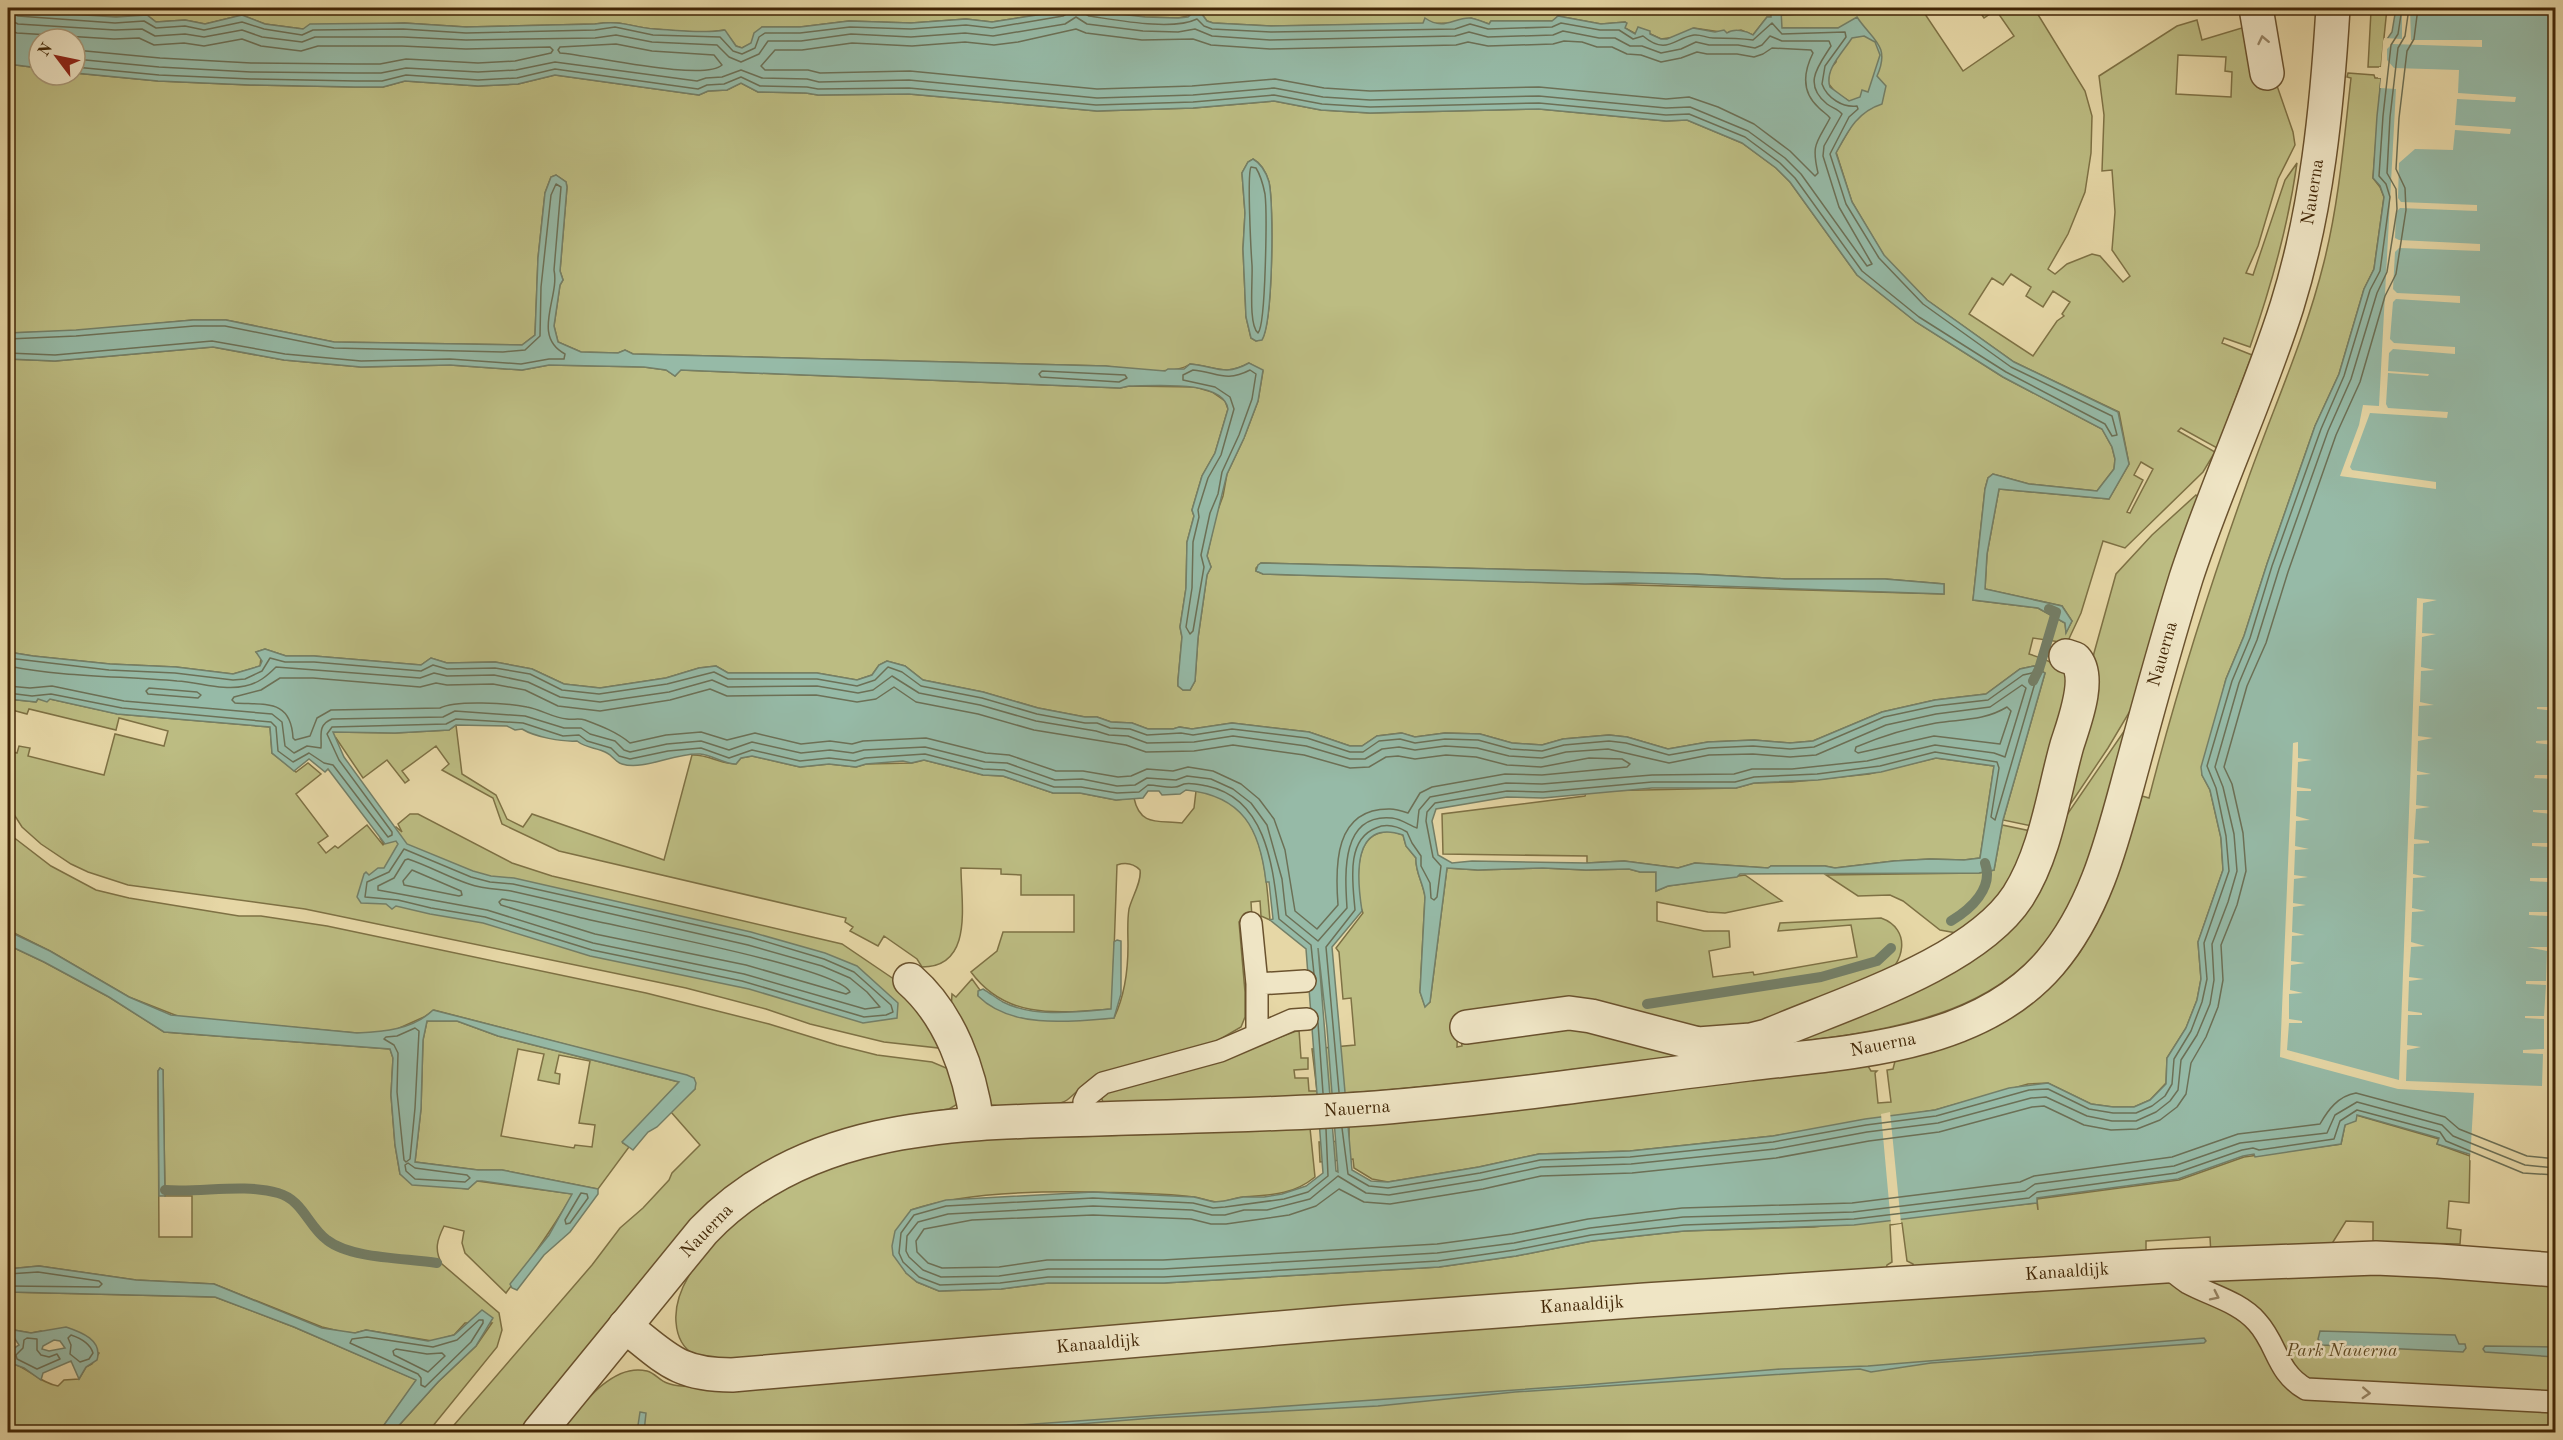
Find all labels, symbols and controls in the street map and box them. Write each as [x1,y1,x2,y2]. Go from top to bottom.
north arrow [27,27,87,87]
one-way arrow [2257,35,2270,45]
text: N [36,40,56,60]
street label: Nauerna [2299,158,2327,226]
street label: Nauerna [2145,619,2181,689]
street label: Nauerna [1849,1030,1918,1060]
street label: Nauerna [1323,1098,1391,1120]
street label: Nauerna [677,1201,737,1261]
street label: Kanaaldijk [2024,1260,2110,1284]
one-way arrow [2209,1289,2219,1300]
street label: Kanaaldijk [1539,1293,1625,1317]
street label: Kanaaldijk [1055,1331,1141,1357]
park label: Park Nauerna [2285,1342,2398,1360]
one-way arrow [2361,1386,2370,1399]

